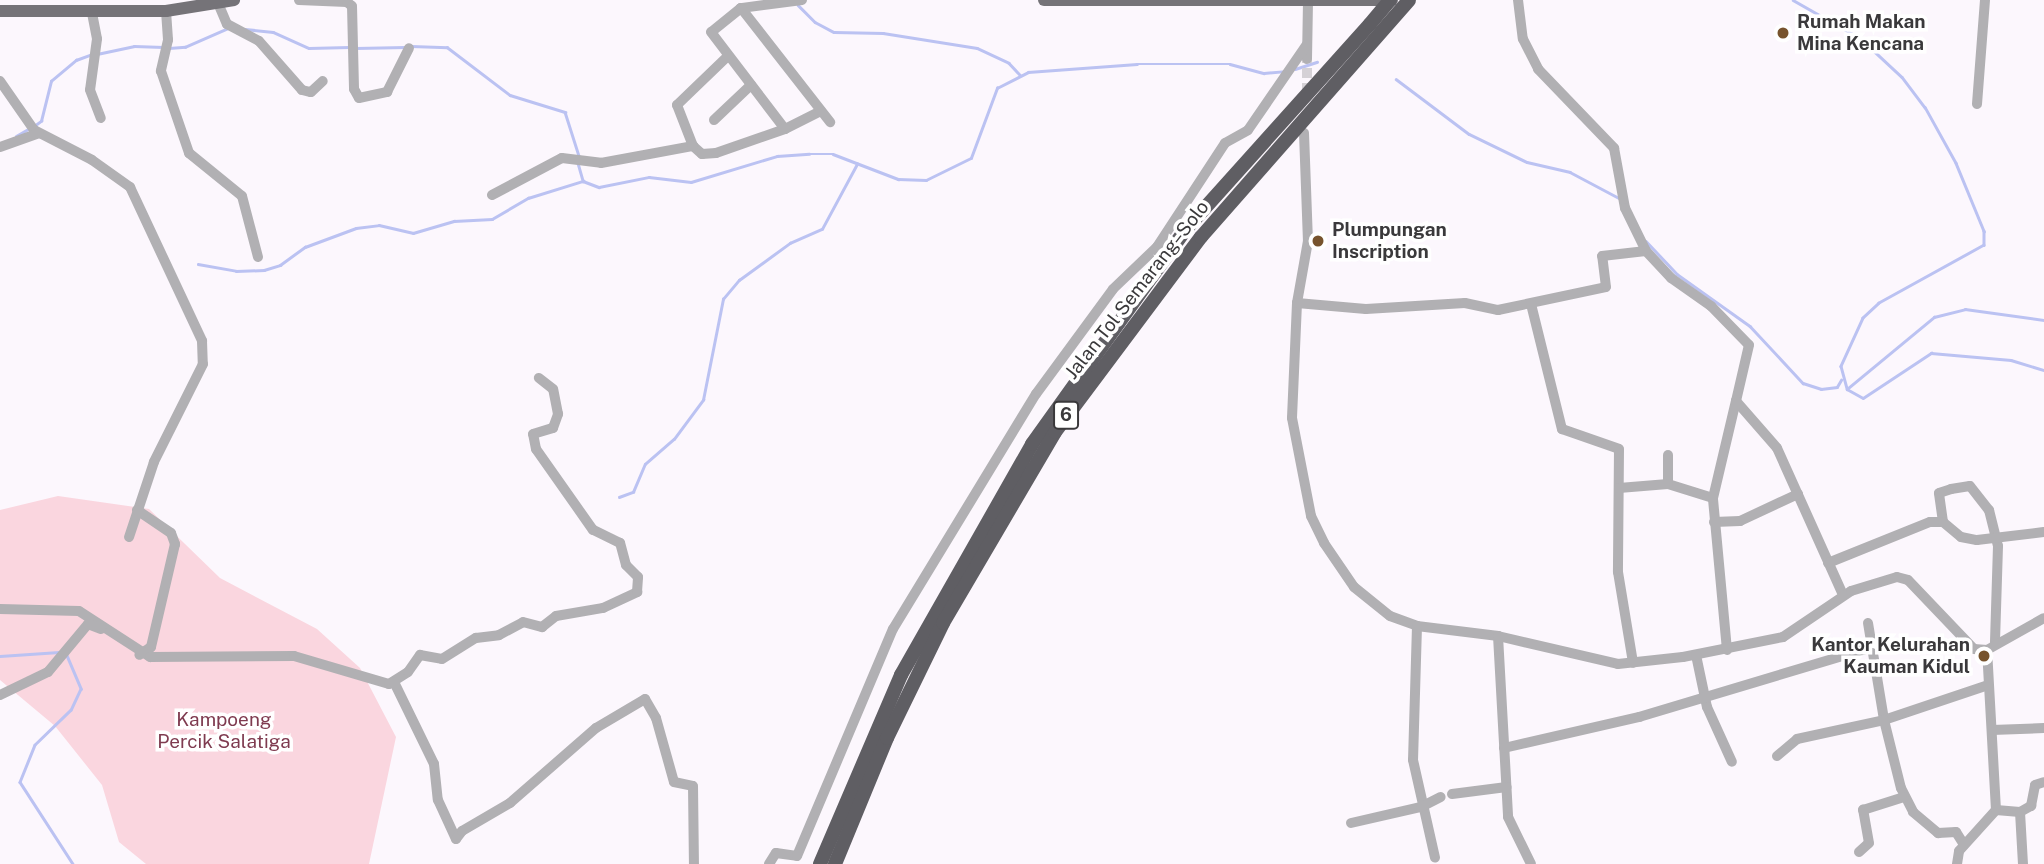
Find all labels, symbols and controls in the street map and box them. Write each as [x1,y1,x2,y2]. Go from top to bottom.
place label: Rumah Makan Mina Kencana [1797,11,1926,55]
marker: Rumah Makan Mina Kencana [1775,25,1791,41]
street label: Jalan Tol Semarang–Solo [1060,196,1214,384]
place label: Plumpungan Inscription [1332,219,1447,263]
marker: Plumpungan Inscription [1310,233,1326,249]
road number: 6 [1052,400,1080,430]
place label: Kantor Kelurahan Kauman Kidul [1811,634,1970,678]
marker: Kantor Kelurahan Kauman Kidul [1976,648,1992,664]
park label: Kampoeng Percik Salatiga [157,709,291,753]

